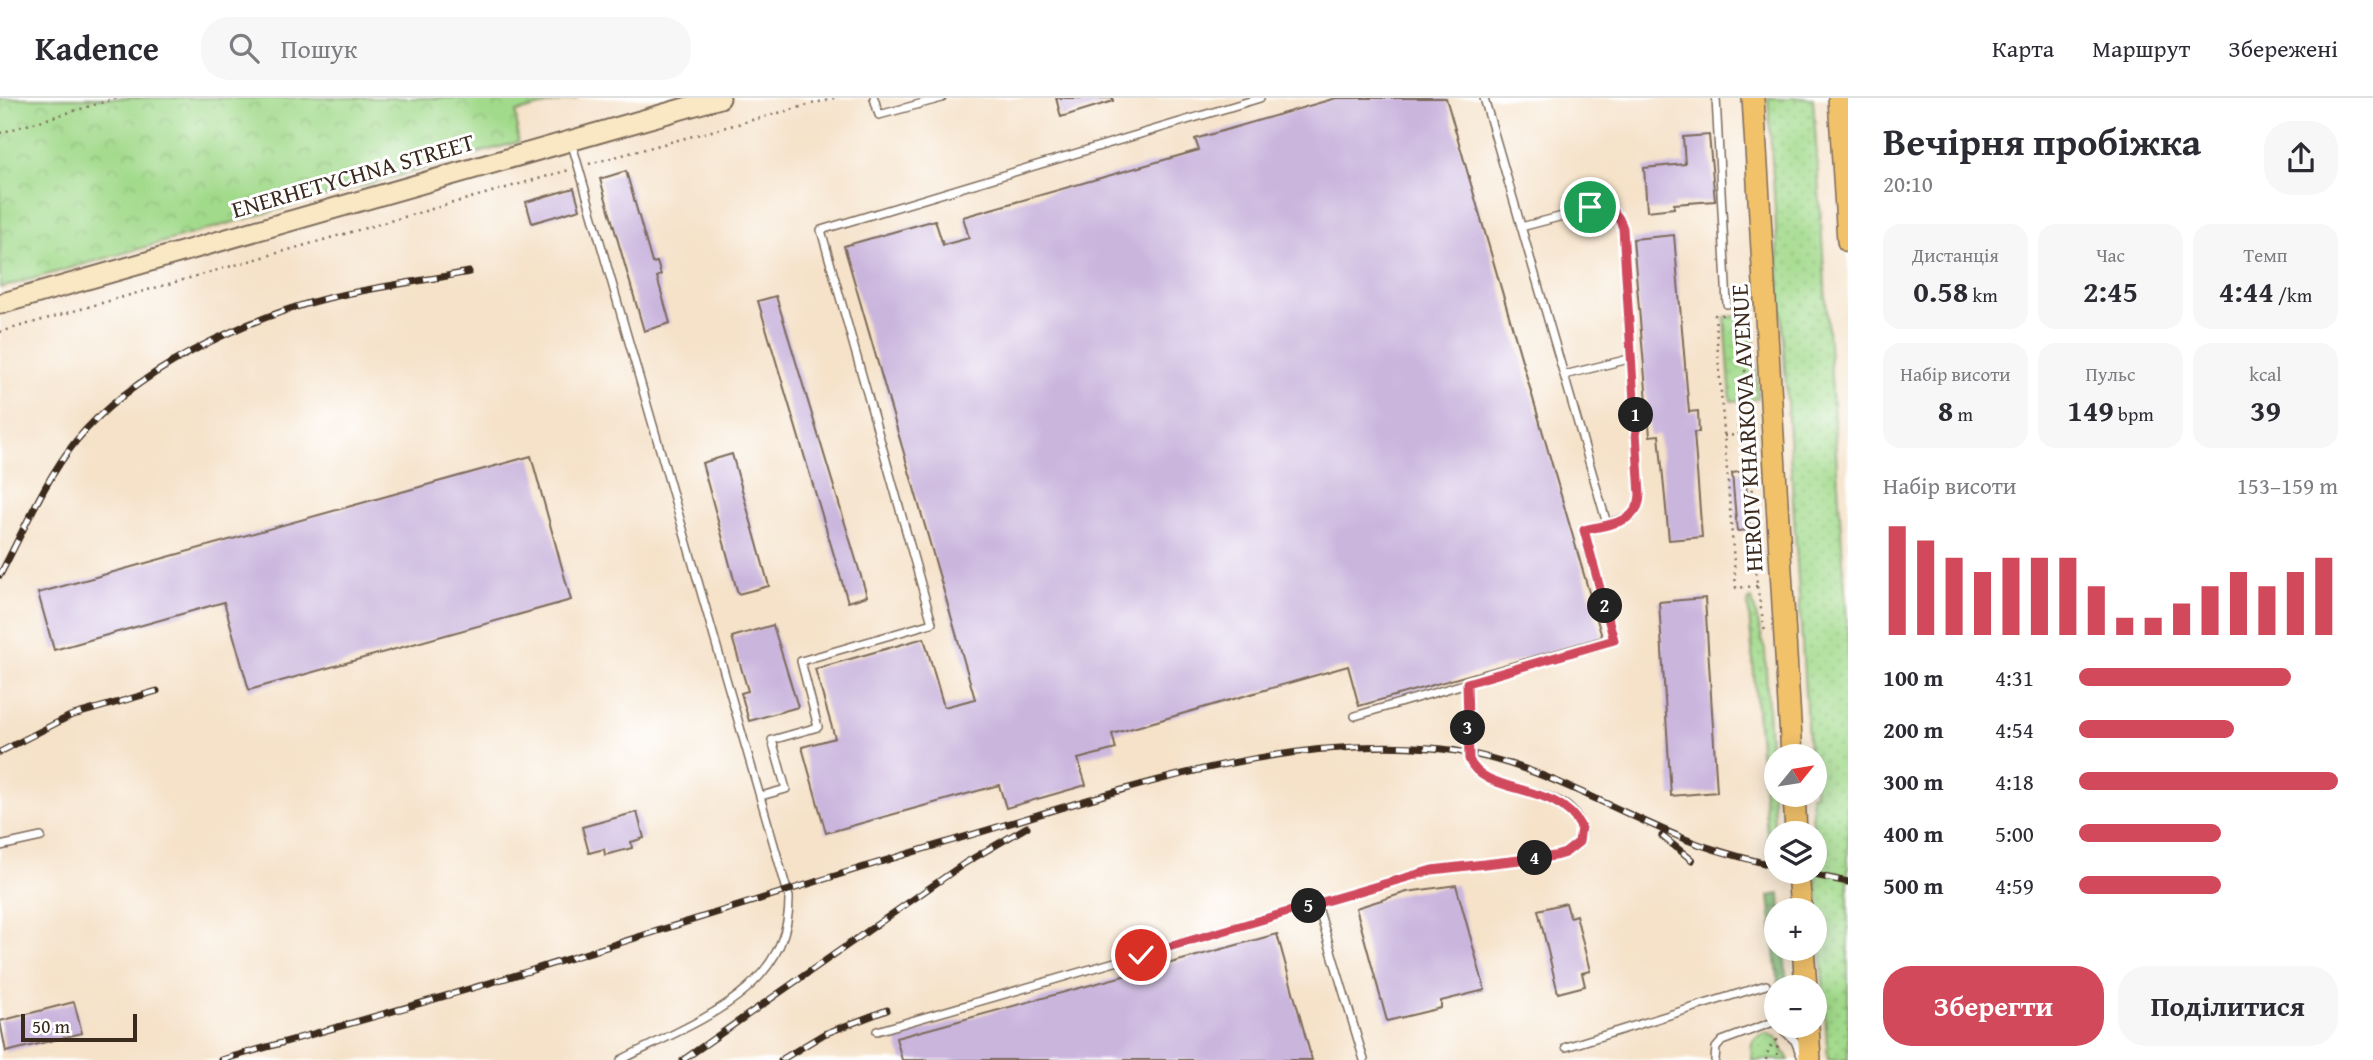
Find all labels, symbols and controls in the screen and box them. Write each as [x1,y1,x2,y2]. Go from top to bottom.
search box [201,17,691,80]
text: Kadence [35,24,159,72]
icon: search [225,29,263,67]
text: Пошук [281,29,357,68]
text: Карта [1992,31,2054,66]
text: Маршрут [2092,31,2190,66]
text: Збережені [2228,31,2338,66]
text: Вечірня пробіжка [1883,113,2201,169]
button: share [2264,121,2338,195]
street label: ENERHETYCHNA STREET [227,124,478,227]
text: 20:10 [1883,167,1933,200]
pin [1560,177,1620,237]
icon: arrive [1571,188,1609,226]
text: Дистанція [1912,241,1999,269]
text: Час [2096,241,2125,269]
text: Темп [2244,241,2287,269]
text: 0.58 [1913,269,1968,313]
text: 2:45 [2083,269,2138,313]
text: 4:44 [2219,269,2274,313]
text: km [1968,281,1998,309]
text: /km [2274,281,2312,309]
street label: HEROIV KHARKOVA AVENUE [1721,283,1772,573]
text: Набір висоти [1900,360,2011,388]
text: Пульс [2086,360,2135,388]
text: kcal [2249,360,2282,388]
text: 8 [1938,388,1953,432]
text: 149 [2067,388,2114,432]
text: 39 [2250,388,2281,432]
pin: 1 [1618,398,1654,432]
text: 1 [1631,400,1640,428]
text: m [1953,400,1973,428]
text: bpm [2114,400,2154,428]
text: Набір висоти [1883,469,2017,502]
text: 153–159 m [2237,469,2338,502]
pin: 2 [1588,588,1622,624]
text: 2 [1600,591,1609,619]
text: 100 m [1883,661,1944,694]
text: 4:31 [1995,661,2034,694]
pin: 3 [1450,710,1486,746]
text: 3 [1463,713,1472,741]
text: 200 m [1883,713,1944,746]
text: 4:54 [1995,713,2034,746]
north arrow [1764,744,1827,807]
map controls [1764,744,1827,1038]
text: 300 m [1883,765,1944,798]
text: 4:18 [1995,765,2034,798]
text: 400 m [1883,817,1944,850]
text: 5:00 [1995,817,2034,850]
button: layers [1764,821,1827,884]
pin: 4 [1518,840,1552,876]
text: 4 [1530,843,1539,871]
text: 500 m [1883,869,1944,902]
text: 4:59 [1995,869,2034,902]
pin: 5 [1292,888,1326,924]
text: 5 [1304,891,1313,919]
button: + [1764,898,1827,961]
pin [1111,925,1171,985]
icon: check [1122,936,1160,974]
button: Зберегти [1883,966,2104,1046]
button: Поділитися [2118,966,2338,1046]
button: − [1764,975,1827,1038]
scale bar [21,1011,136,1043]
text: 50 m [32,1012,70,1040]

